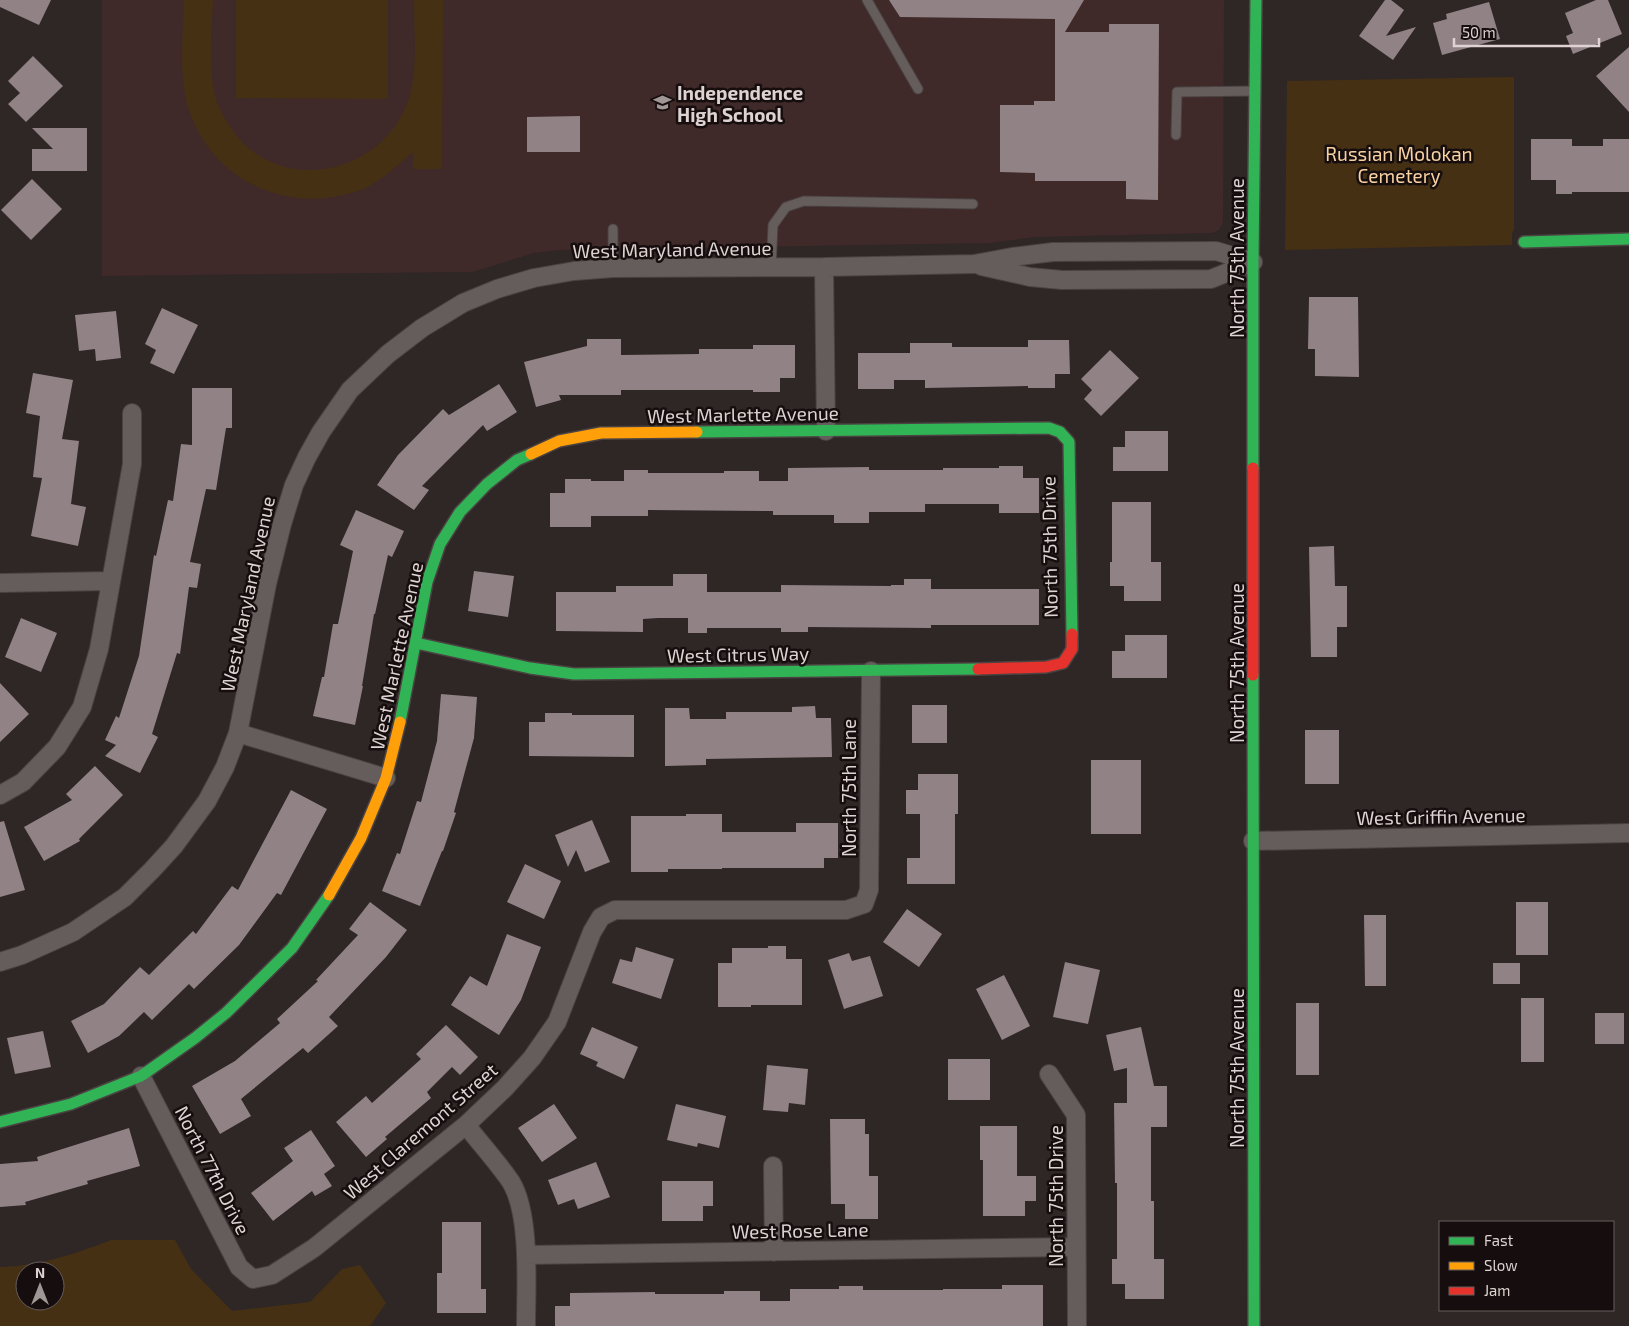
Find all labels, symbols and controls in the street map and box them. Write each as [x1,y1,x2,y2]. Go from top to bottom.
scale bar [1454,15,1599,47]
text: 50 m [1462,23,1496,41]
place label: Independence High School [677,81,804,126]
school or university icon: Independence High School [653,93,673,113]
park label: Russian Molokan Cemetery [1325,142,1473,187]
street label: North 75th Avenue [1225,178,1248,338]
street label: West Maryland Avenue [572,236,772,262]
street label: West Marlette Avenue [647,401,839,427]
street label: North 75th Drive [1036,476,1062,618]
street label: West Maryland Avenue [215,494,279,694]
street label: West Marlette Avenue [365,560,427,752]
street label: North 75th Avenue [1225,583,1248,743]
street label: West Citrus Way [667,641,809,667]
street label: North 75th Lane [837,719,860,857]
street label: West Griffin Avenue [1356,803,1526,829]
street label: North 75th Avenue [1225,988,1248,1148]
street label: West Claremont Street [338,1058,502,1204]
street label: North 77th Drive [171,1102,255,1238]
street label: North 75th Drive [1044,1125,1067,1267]
street label: West Rose Lane [731,1217,869,1243]
legend [1439,1221,1614,1311]
text: Fast [1484,1231,1514,1249]
text: Slow [1484,1256,1518,1274]
north arrow [15,1261,65,1311]
text: N [35,1264,45,1281]
text: Jam [1484,1281,1510,1299]

